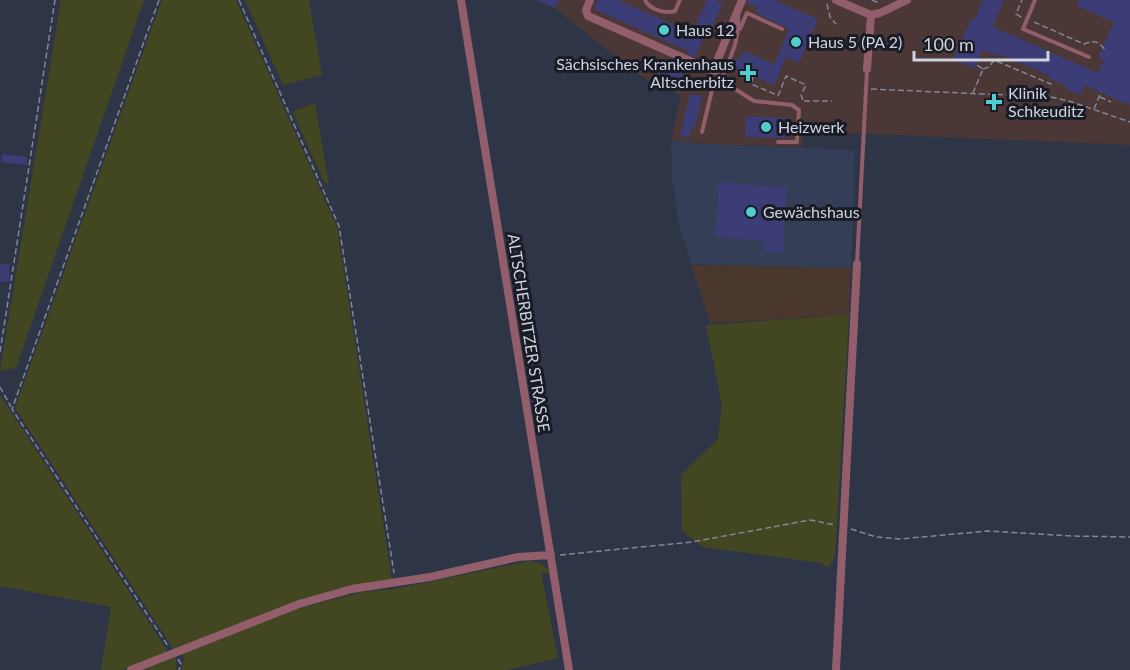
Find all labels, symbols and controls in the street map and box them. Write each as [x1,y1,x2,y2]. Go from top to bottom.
place label: Haus 12 [676,20,734,39]
marker: Haus 12 [657,23,671,37]
scale bar [914,24,1048,62]
place label: Haus 5 (PA 2) [808,32,902,51]
text: 100 m [923,33,974,55]
marker: Haus 5 (PA 2) [789,35,803,49]
place label: Sächsisches Krankenhaus Altscherbitz [556,54,734,91]
marker: Sächsisches Krankenhaus Altscherbitz [739,64,757,82]
place label: Klinik Schkeuditz [1008,83,1084,120]
marker: Klinik Schkeuditz [985,93,1003,111]
place label: Heizwerk [778,117,845,136]
marker: Heizwerk [759,120,773,134]
place label: Gewächshaus [763,202,860,221]
marker: Gewächshaus [744,205,758,219]
street label: ALTSCHERBITZER STRASSE [504,232,555,433]

